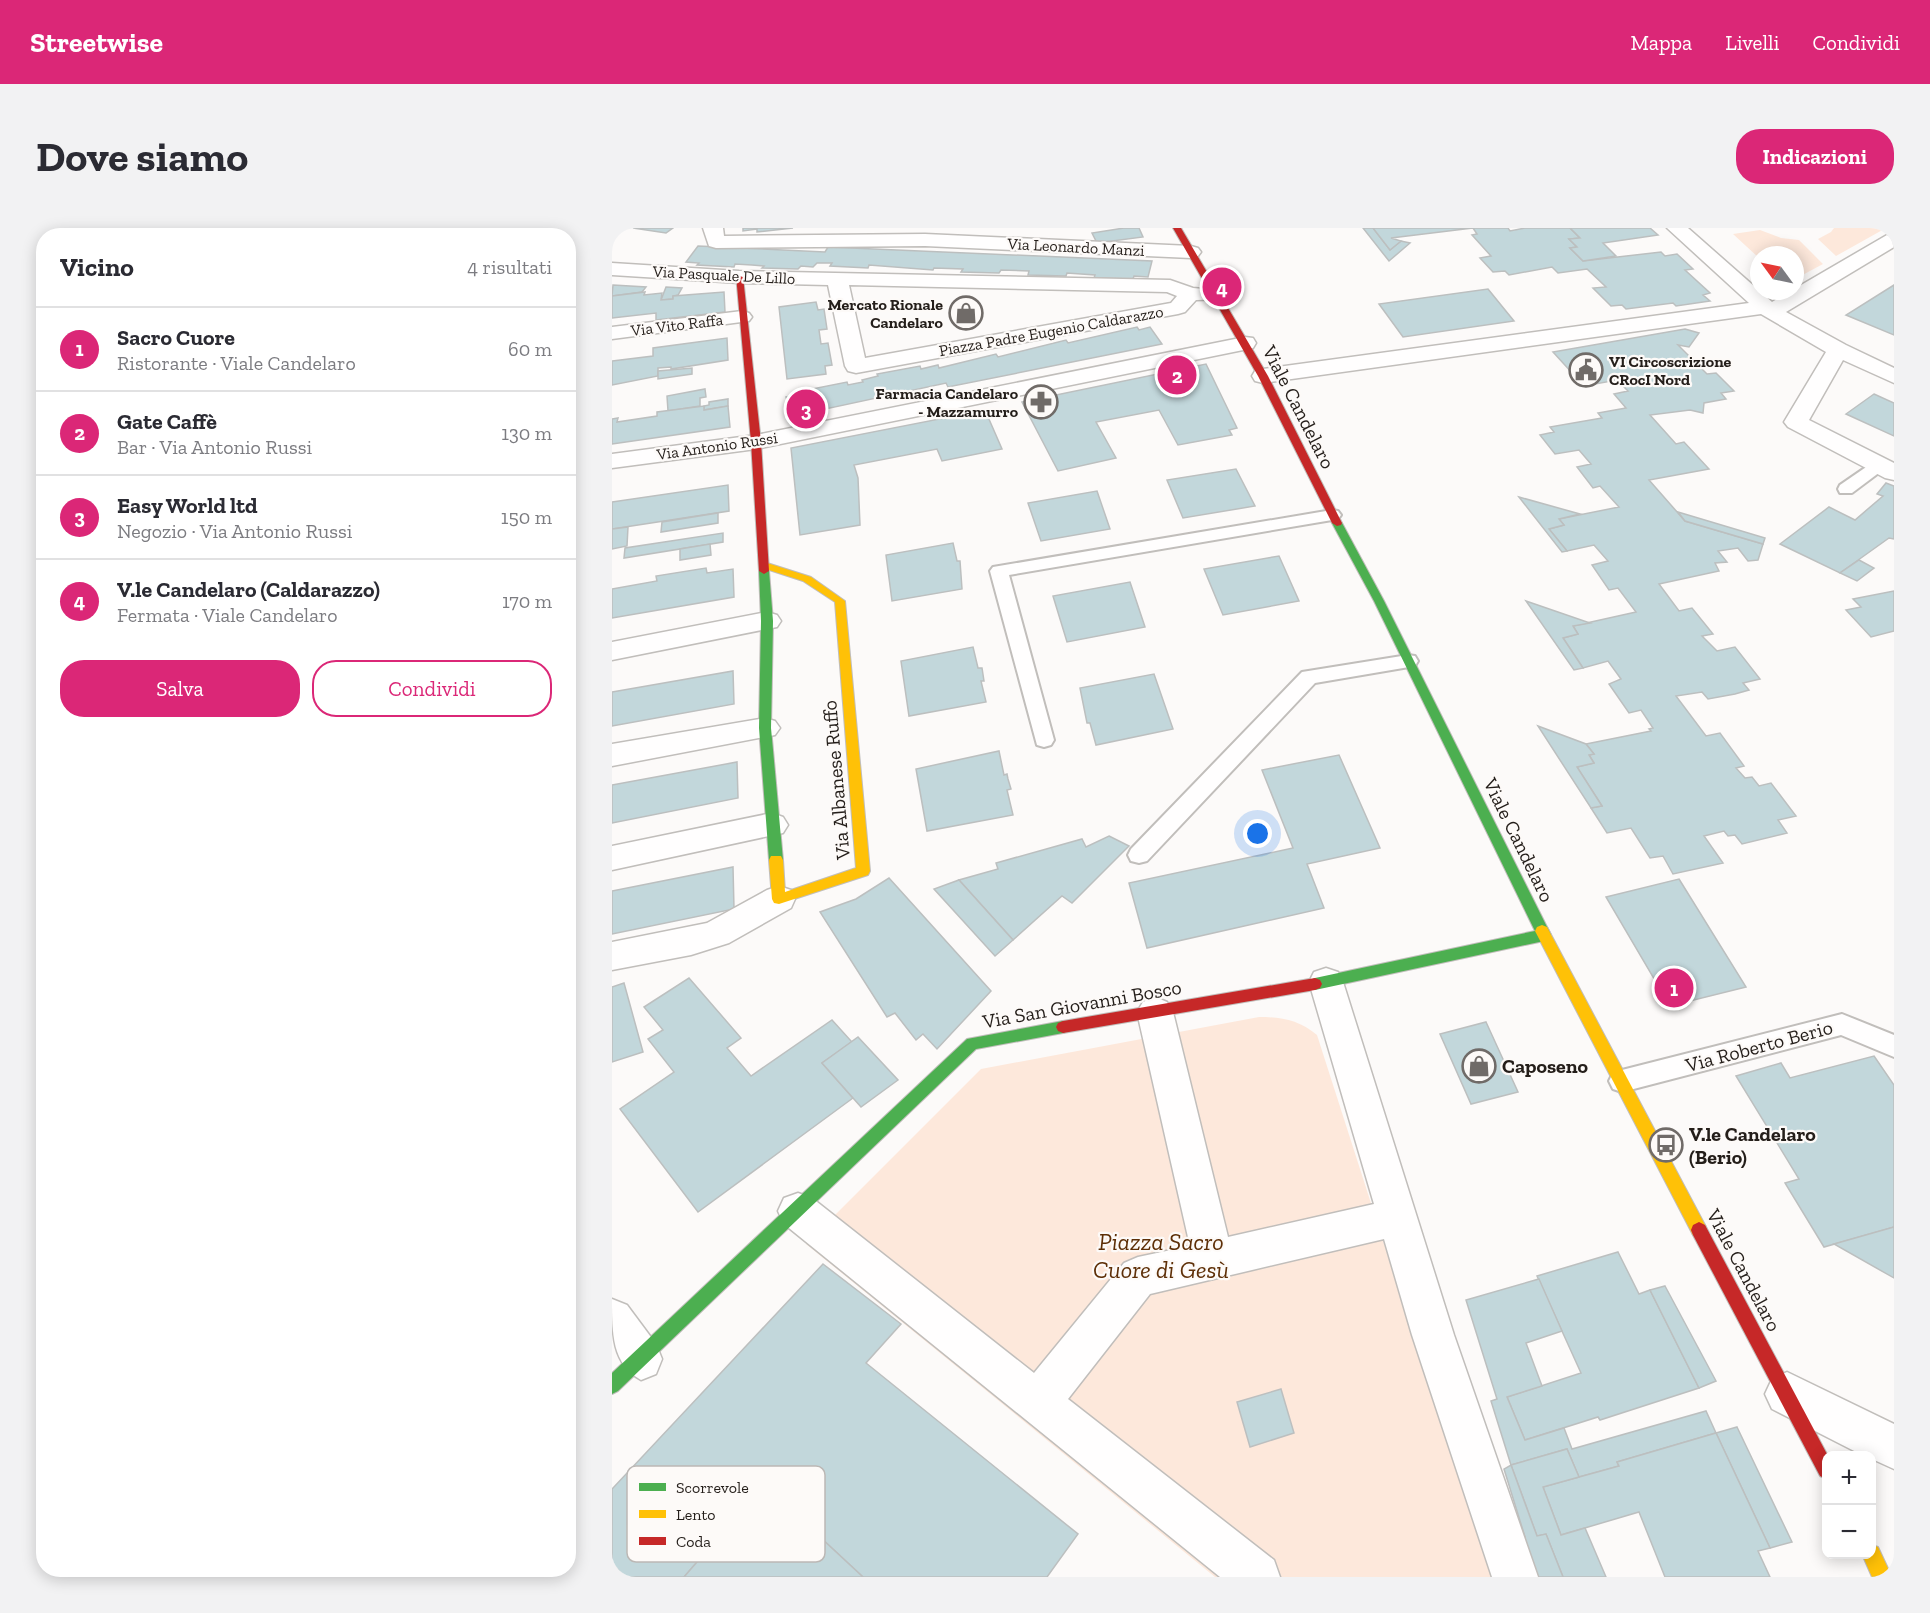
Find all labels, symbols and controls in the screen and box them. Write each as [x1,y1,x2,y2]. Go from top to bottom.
text: Streetwise [30,26,163,59]
text: Mappa [1630,30,1692,55]
text: Livelli [1725,30,1780,55]
text: Condividi [1813,30,1900,55]
button: Indicazioni [1736,129,1894,184]
text: Dove siamo [36,131,248,182]
street label: Via Leonardo Manzi [1006,234,1146,260]
north arrow [1750,246,1804,300]
text: Vicino [60,251,134,283]
text: 4 risultati [467,255,552,279]
street label: Via Pasquale De Lillo [651,262,796,288]
pin: 4 [1202,264,1242,310]
place label: Mercato Rionale Candelaro [828,295,944,332]
shop icon: Mercato Rionale Candelaro [948,295,984,331]
street label: Piazza Padre Eugenio Caldarazzo [937,302,1165,360]
street label: Via Vito Raffa [629,310,724,340]
text: Sacro Cuore [117,324,235,351]
text: 1 [75,337,84,361]
text: 60 m [508,337,552,361]
street label: Viale Candelaro [1257,340,1340,473]
text: Ristorante · Viale Candelaro [117,351,356,375]
pin: 2 [1158,352,1196,398]
public building icon: VI Circoscrizione CRocI Nord [1568,352,1604,388]
place label: VI Circoscrizione CRocI Nord [1609,352,1732,389]
place label: Farmacia Candelaro - Mazzamurro [876,384,1019,421]
pharmacy icon: Farmacia Candelaro - Mazzamurro [1023,384,1059,420]
pin: 3 [786,386,826,432]
text: Gate Caffè [117,408,217,435]
text: 2 [74,421,85,445]
text: 130 m [501,421,552,445]
street label: Via Antonio Russi [654,428,779,464]
text: Bar · Via Antonio Russi [117,435,312,459]
text: Easy World ltd [117,492,258,519]
text: 3 [74,505,85,529]
text: 150 m [501,505,552,529]
text: Negozio · Via Antonio Russi [117,519,352,543]
text: V.le Candelaro (Caldarazzo) [117,576,380,603]
text: 4 [74,589,85,613]
text: 170 m [502,589,552,613]
text: Fermata · Viale Candelaro [117,603,337,627]
button: Salva [60,660,300,717]
button: Condividi [312,660,552,717]
street label: Via Albanese Ruffo [817,699,855,862]
street label: Viale Candelaro [1478,773,1559,906]
your location [1243,819,1272,848]
pin: 1 [1654,966,1694,1011]
street label: Via San Giovanni Bosco [980,975,1183,1033]
street label: Via Roberto Berio [1682,1015,1835,1077]
shop icon: Caposeno [1461,1048,1497,1084]
place label: Caposeno [1502,1054,1589,1078]
place label: V.le Candelaro (Berio) [1689,1122,1816,1169]
bus stop icon: V.le Candelaro (Berio) [1648,1127,1684,1163]
street label: Viale Candelaro [1701,1204,1786,1335]
park label: Piazza Sacro Cuore di Gesù [1093,1227,1229,1284]
map controls [1822,1451,1876,1559]
button: + [1822,1451,1876,1505]
legend [627,1466,825,1562]
text: Scorrevole [676,1478,749,1497]
text: Lento [676,1505,716,1524]
button: − [1822,1505,1876,1559]
text: Coda [676,1532,711,1551]

